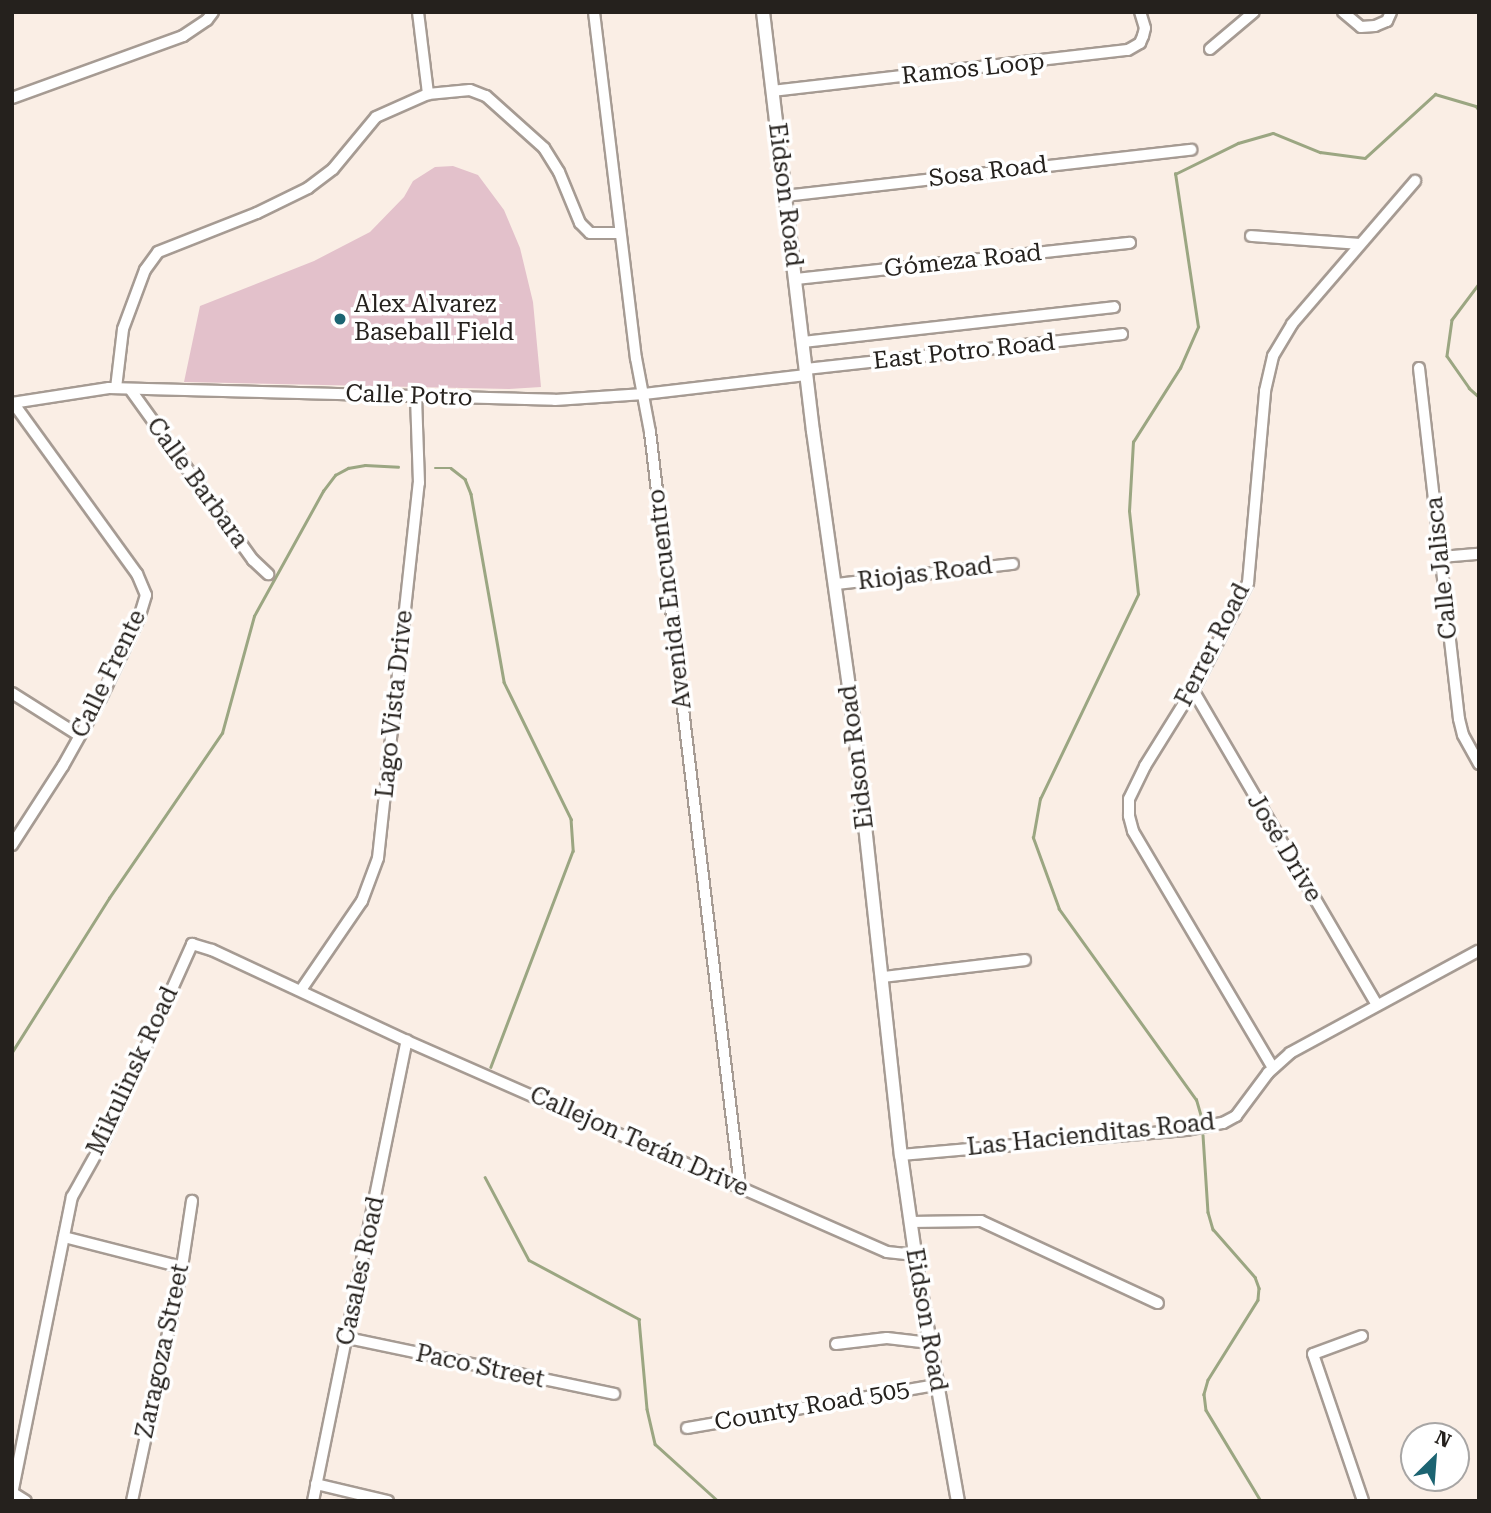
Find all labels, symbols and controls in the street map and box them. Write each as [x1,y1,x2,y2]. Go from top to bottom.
street label: Ramos Loop [900,47,1046,91]
street label: Eidson Road [762,121,808,269]
street label: Sosa Road [927,150,1049,194]
street label: Gómeza Road [883,238,1043,284]
place label: Alex Alvarez Baseball Field [354,291,514,347]
marker: Alex Alvarez Baseball Field [332,311,348,327]
street label: East Potro Road [872,328,1056,376]
street label: Calle Potro [345,379,473,413]
street label: Calle Barbara [140,412,254,554]
street label: Avenida Encuentro [642,487,698,711]
street label: Calle Jalisca [1420,495,1464,641]
street label: Riojas Road [856,551,994,597]
street label: Ferrer Road [1170,579,1256,711]
street label: Calle Frente [66,605,152,743]
street label: Lago Vista Drive [371,609,419,799]
street label: Eidson Road [834,683,880,831]
street label: José Drive [1240,789,1328,907]
street label: Mikulinsk Road [81,982,185,1160]
street label: Callejon Terán Drive [525,1081,753,1203]
street label: Las Hacienditas Road [966,1108,1216,1162]
street label: Casales Road [331,1194,391,1348]
street label: Eidson Road [899,1246,953,1394]
street label: Zaragoza Street [130,1261,196,1441]
street label: Paco Street [413,1339,547,1395]
street label: County Road 505 [712,1375,912,1437]
north arrow [1400,1422,1470,1492]
text: N [1432,1426,1455,1453]

